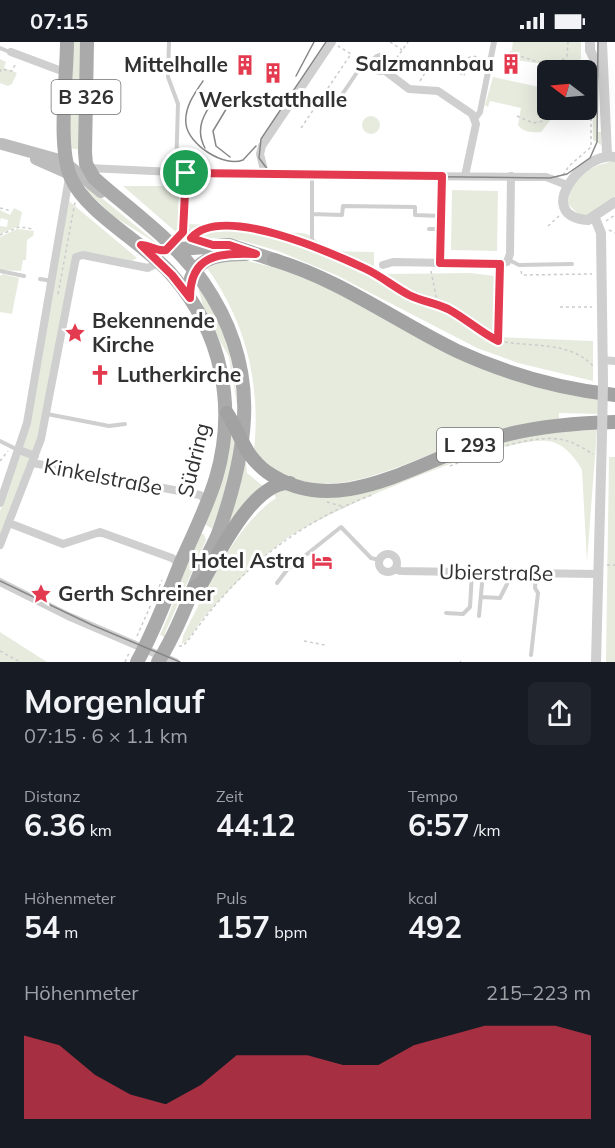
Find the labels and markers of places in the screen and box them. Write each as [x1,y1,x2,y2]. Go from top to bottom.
place label: Salzmannbau [355,50,494,76]
place label: Mittelhalle [124,51,228,77]
building icon: Salzmannbau [499,52,523,76]
building icon: Mittelhalle [233,53,257,77]
building icon: Werkstatthalle [261,61,285,85]
place label: Werkstatthalle [199,86,347,112]
pin [160,147,211,198]
place label: Bekennende Kirche [92,307,215,357]
place icon: Bekennende Kirche [63,321,87,345]
place label: Lutherkirche [117,361,241,387]
church icon: Lutherkirche [88,363,112,387]
place label: Hotel Astra [191,547,305,573]
hotel icon: Hotel Astra [310,549,334,573]
place label: Gerth Schreiner [58,580,215,606]
place icon: Gerth Schreiner [29,582,53,606]

